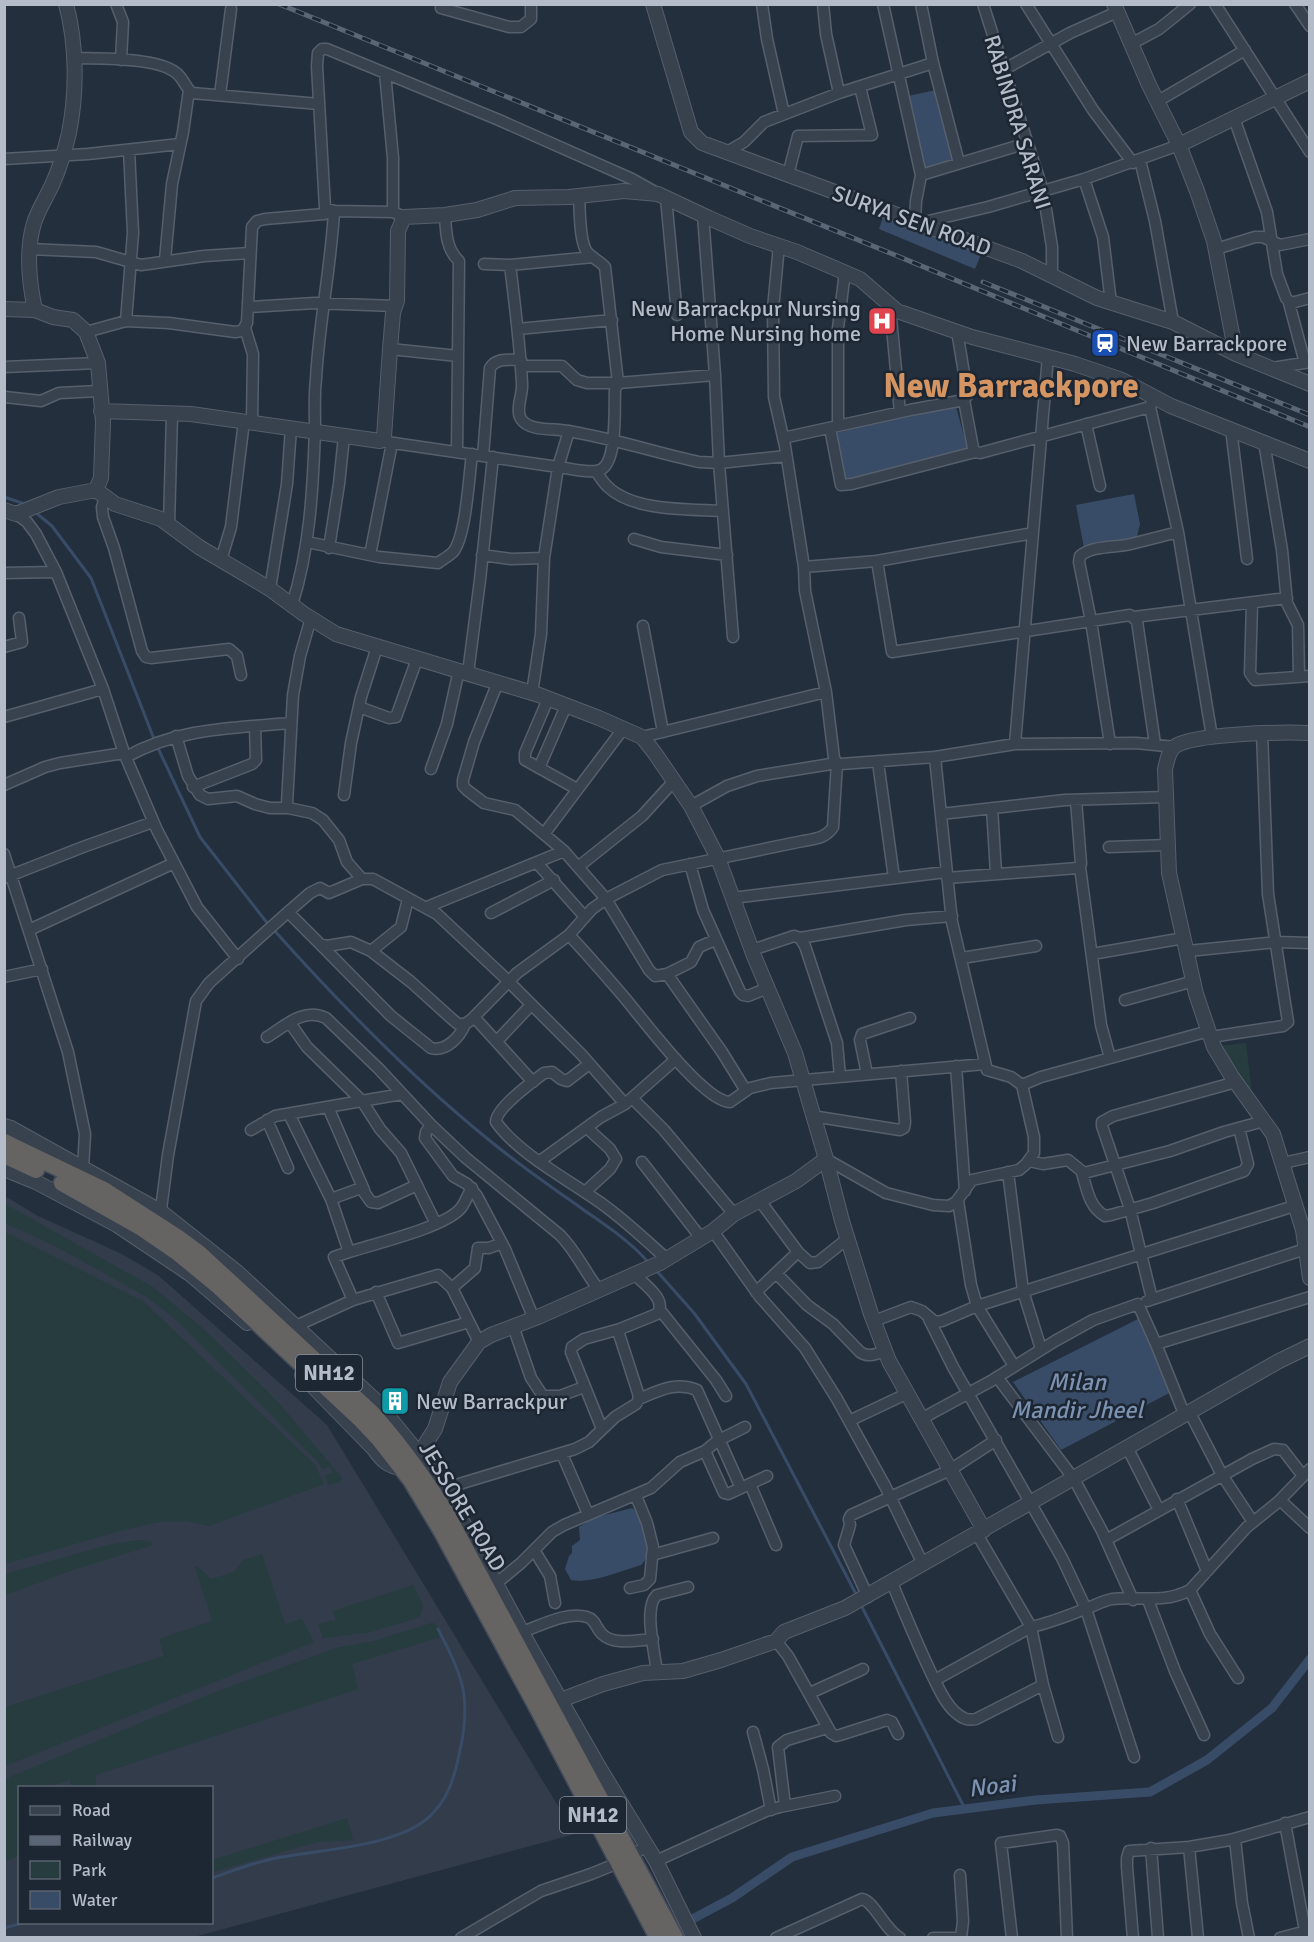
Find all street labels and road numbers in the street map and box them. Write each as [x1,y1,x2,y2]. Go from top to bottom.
street label: RABINDRA SARANI [978,32,1057,213]
street label: SURYA SEN ROAD [829,179,995,262]
road number: NH12 [296,1355,362,1391]
street label: JESSORE ROAD [413,1437,512,1576]
road number: NH12 [560,1797,626,1833]

